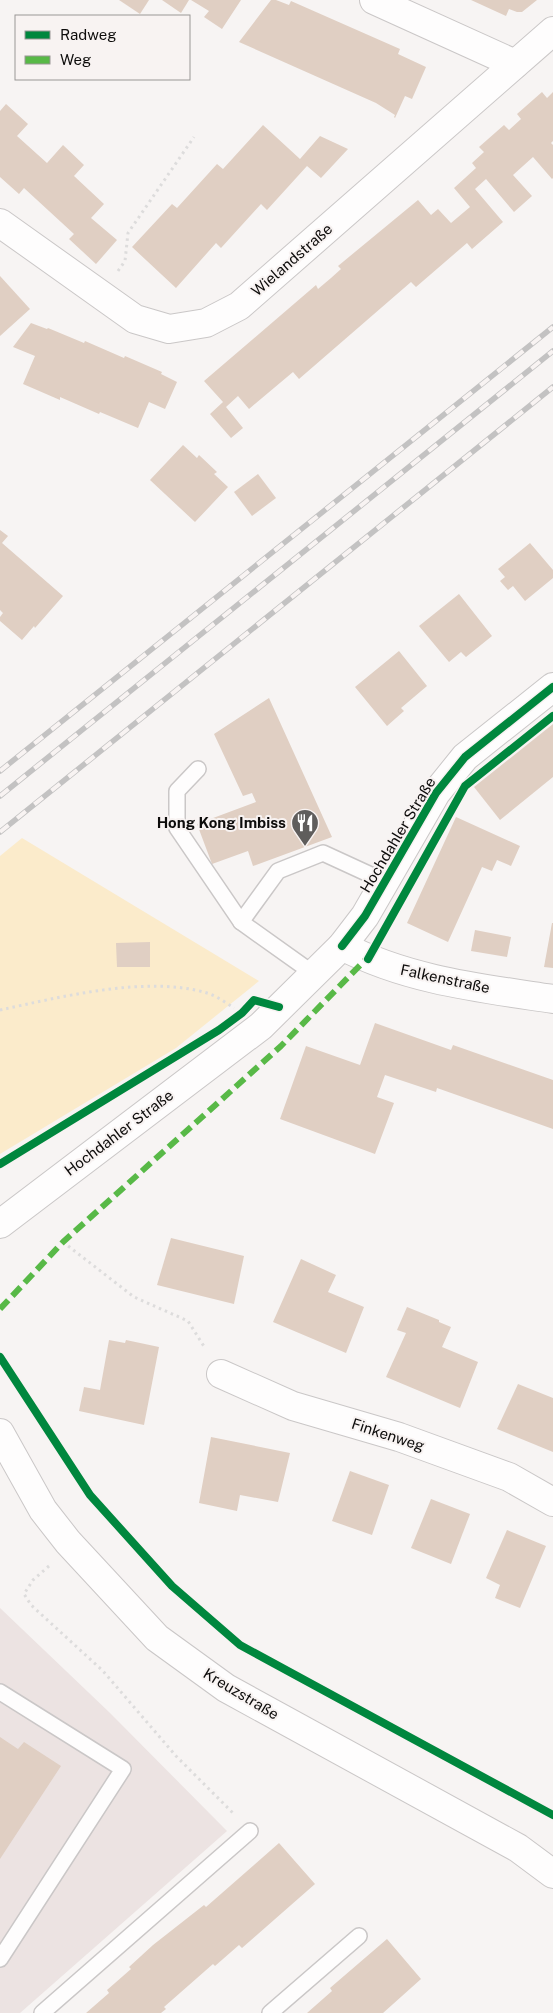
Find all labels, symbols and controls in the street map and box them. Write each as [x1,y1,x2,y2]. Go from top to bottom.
legend [15,15,190,80]
text: Radweg [60,26,117,43]
text: Weg [60,51,91,68]
street label: Wielandstraße [248,220,336,299]
street label: Hochdahler Straße [356,774,439,895]
restaurant icon: Hong Kong Imbiss [290,808,320,847]
place label: Hong Kong Imbiss [157,814,286,831]
street label: Falkenstraße [399,961,491,996]
street label: Hochdahler Straße [61,1086,176,1179]
street label: Finkenweg [350,1415,427,1454]
street label: Kreuzstraße [201,1664,282,1723]

